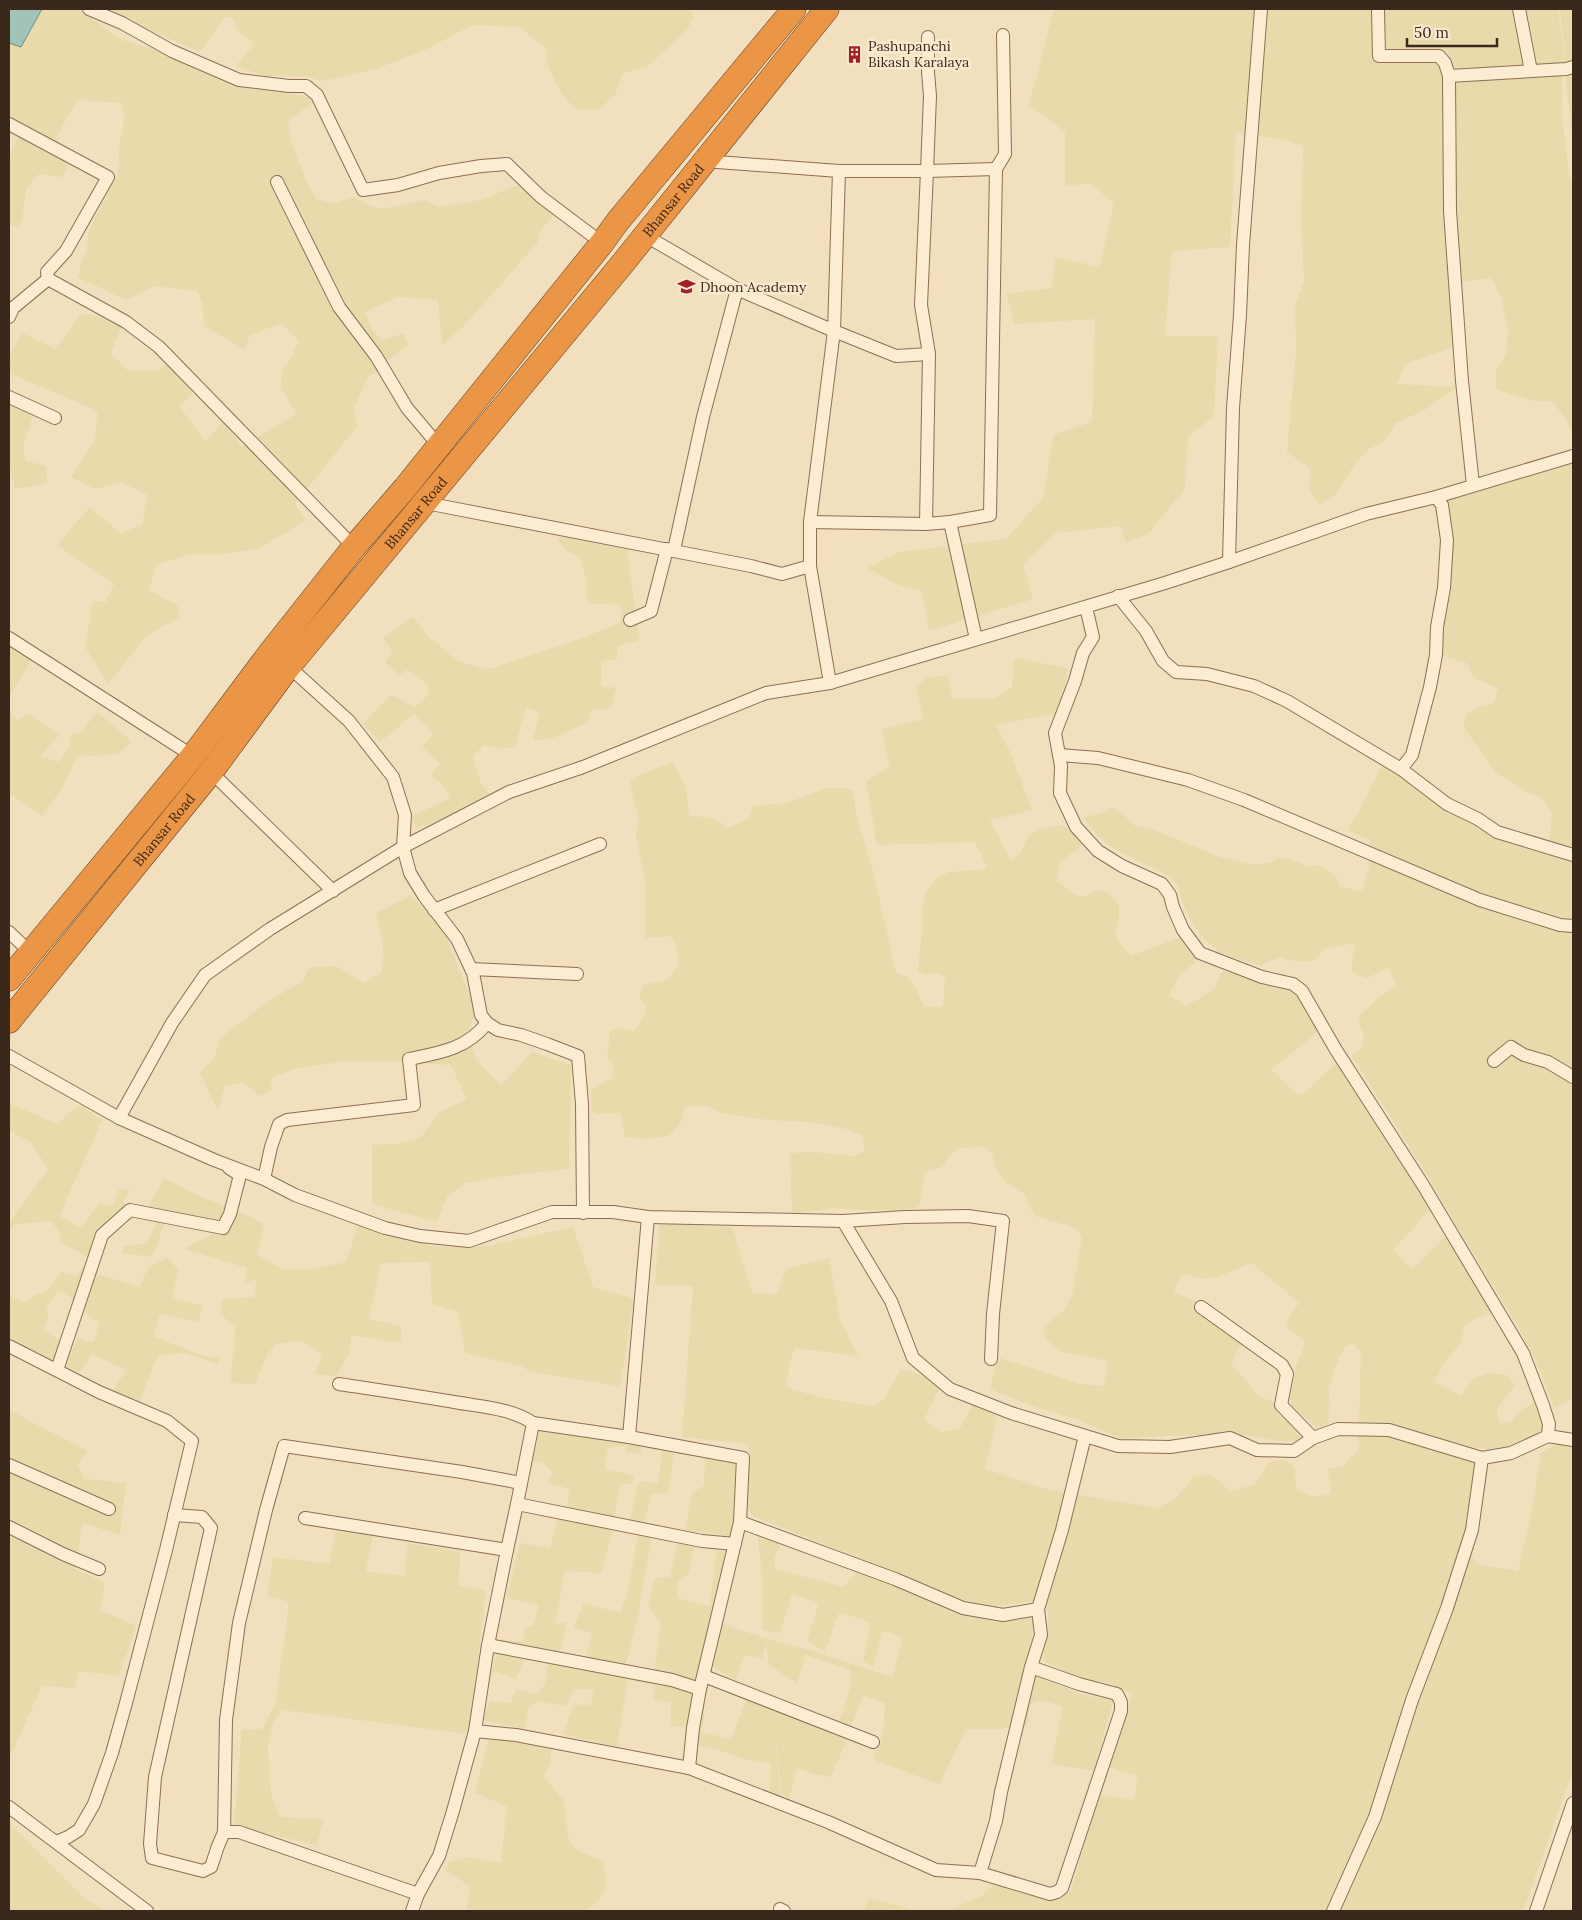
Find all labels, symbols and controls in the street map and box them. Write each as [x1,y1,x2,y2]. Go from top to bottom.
scale bar [1407,15,1497,47]
text: 50 m [1414,23,1449,42]
place label: Pashupanchi Bikash Karalaya [868,37,969,71]
building icon: Pashupanchi Bikash Karalaya [844,44,864,64]
street label: Bhansar Road [639,160,708,241]
school or university icon: Dhoon Academy [676,277,696,297]
place label: Dhoon Academy [700,278,807,296]
street label: Bhansar Road [381,473,451,553]
street label: Bhansar Road [129,790,199,870]

